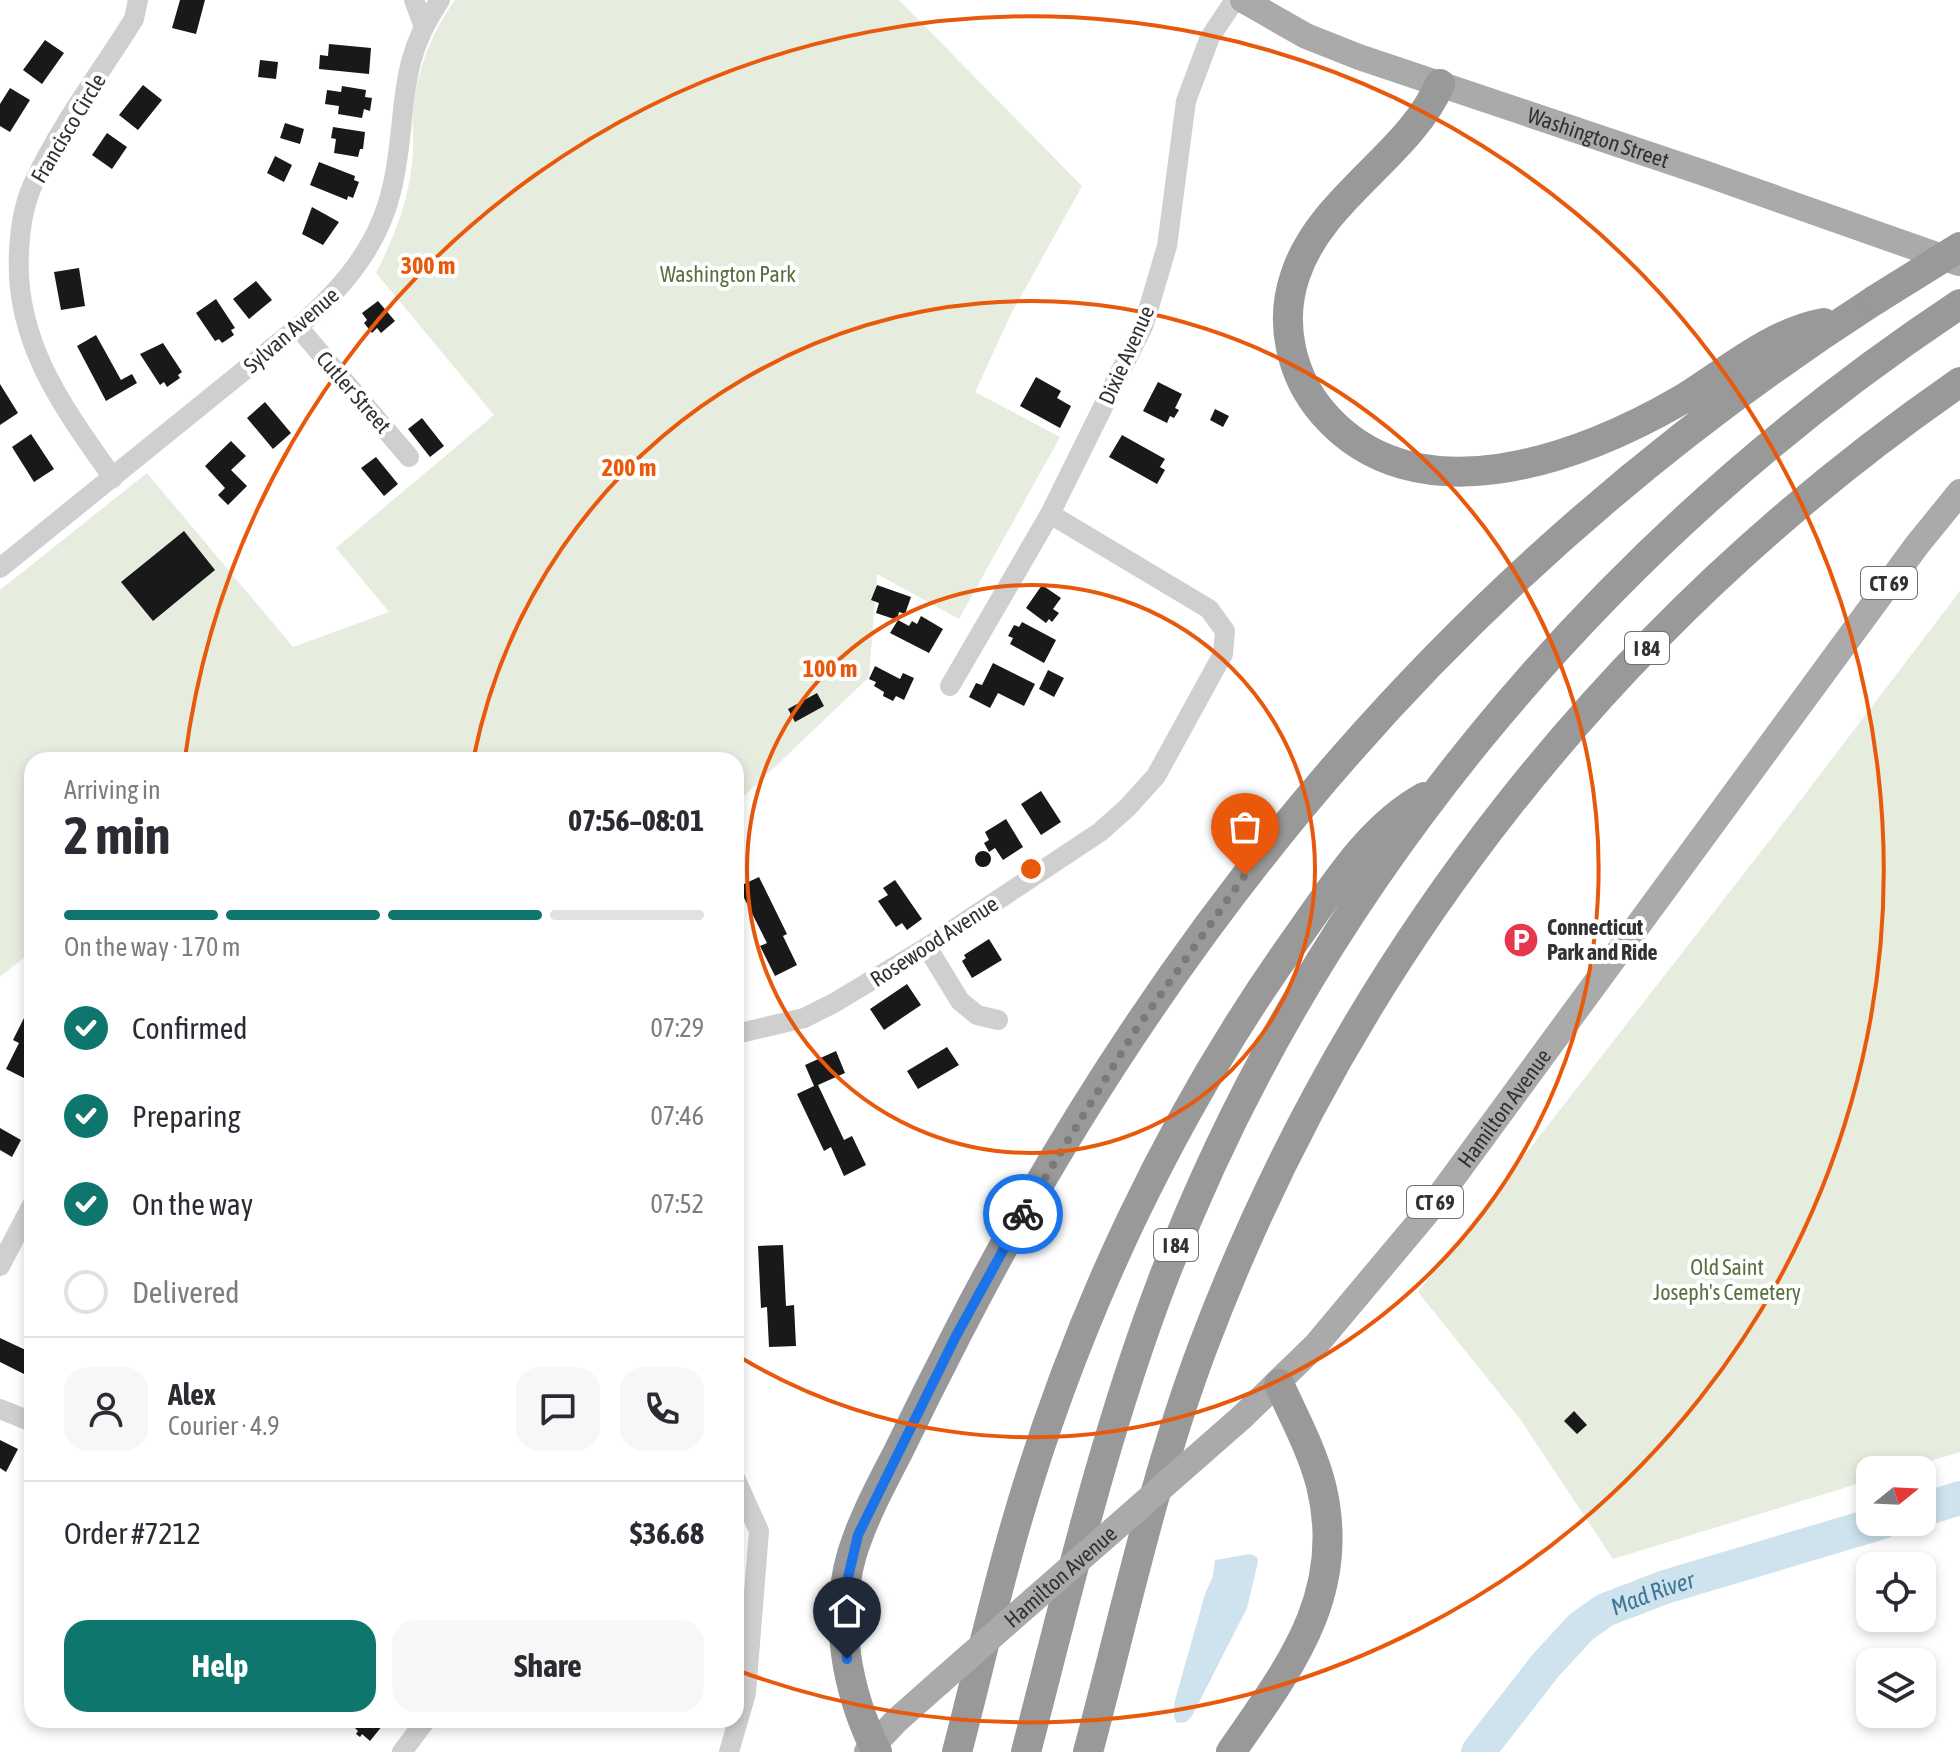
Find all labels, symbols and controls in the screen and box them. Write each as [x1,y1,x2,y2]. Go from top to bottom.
street label: Francisco Circle [25,69,111,187]
street label: Washington Street [1524,102,1672,173]
text: 300 m [401,252,455,279]
park label: Washington Park [660,261,796,287]
street label: Sylvan Avenue [238,282,344,378]
street label: Dixie Avenue [1093,302,1159,408]
street label: Cutler Street [311,346,397,438]
text: 200 m [602,454,656,481]
road number: CT 69 [1861,567,1917,599]
road number: I 84 [1625,632,1669,664]
text: 100 m [803,655,857,682]
text: Arriving in [64,775,161,805]
pin [1211,793,1279,875]
text: 07:56–08:01 [568,803,704,837]
text: 2 min [64,805,170,865]
icon: bag [1223,805,1267,849]
centre of rings [1017,855,1045,883]
street label: Rosewood Avenue [865,890,1003,992]
place label: Connecticut Park and Ride [1547,914,1658,965]
parking icon: Connecticut Park and Ride [1502,921,1540,959]
text: On the way · 170 m [64,932,241,962]
icon: check [64,1006,108,1050]
text: Confirmed [132,1011,247,1045]
text: 07:29 [650,1013,704,1043]
street label: Hamilton Avenue [1452,1043,1556,1172]
icon: check [64,1094,108,1138]
text: Preparing [132,1099,241,1133]
text: 07:46 [650,1101,704,1131]
courier [983,1174,1063,1254]
icon: check [64,1182,108,1226]
road number: CT 69 [1407,1186,1463,1218]
text: On the way [132,1187,253,1221]
text: 07:52 [650,1189,704,1219]
icon: bike [1001,1192,1045,1236]
road number: I 84 [1154,1229,1198,1261]
park label: Old Saint Joseph's Cemetery [1653,1254,1801,1305]
text: Delivered [132,1275,240,1309]
button: person [64,1367,148,1451]
button: chat [516,1367,600,1451]
button: phone [620,1367,704,1451]
text: Alex [168,1377,216,1411]
text: Courier · 4.9 [168,1411,279,1441]
north arrow [1856,1456,1936,1536]
map controls [1856,1456,1936,1728]
text: Order #7212 [64,1516,201,1550]
text: $36.68 [630,1516,704,1550]
street label: Hamilton Avenue [999,1520,1122,1633]
button: locate [1856,1552,1936,1632]
water label: Mad River [1607,1565,1698,1620]
pin [813,1577,881,1659]
icon: home [825,1589,869,1633]
button: Help [64,1620,376,1712]
button: Share [392,1620,704,1712]
button: layers [1856,1648,1936,1728]

